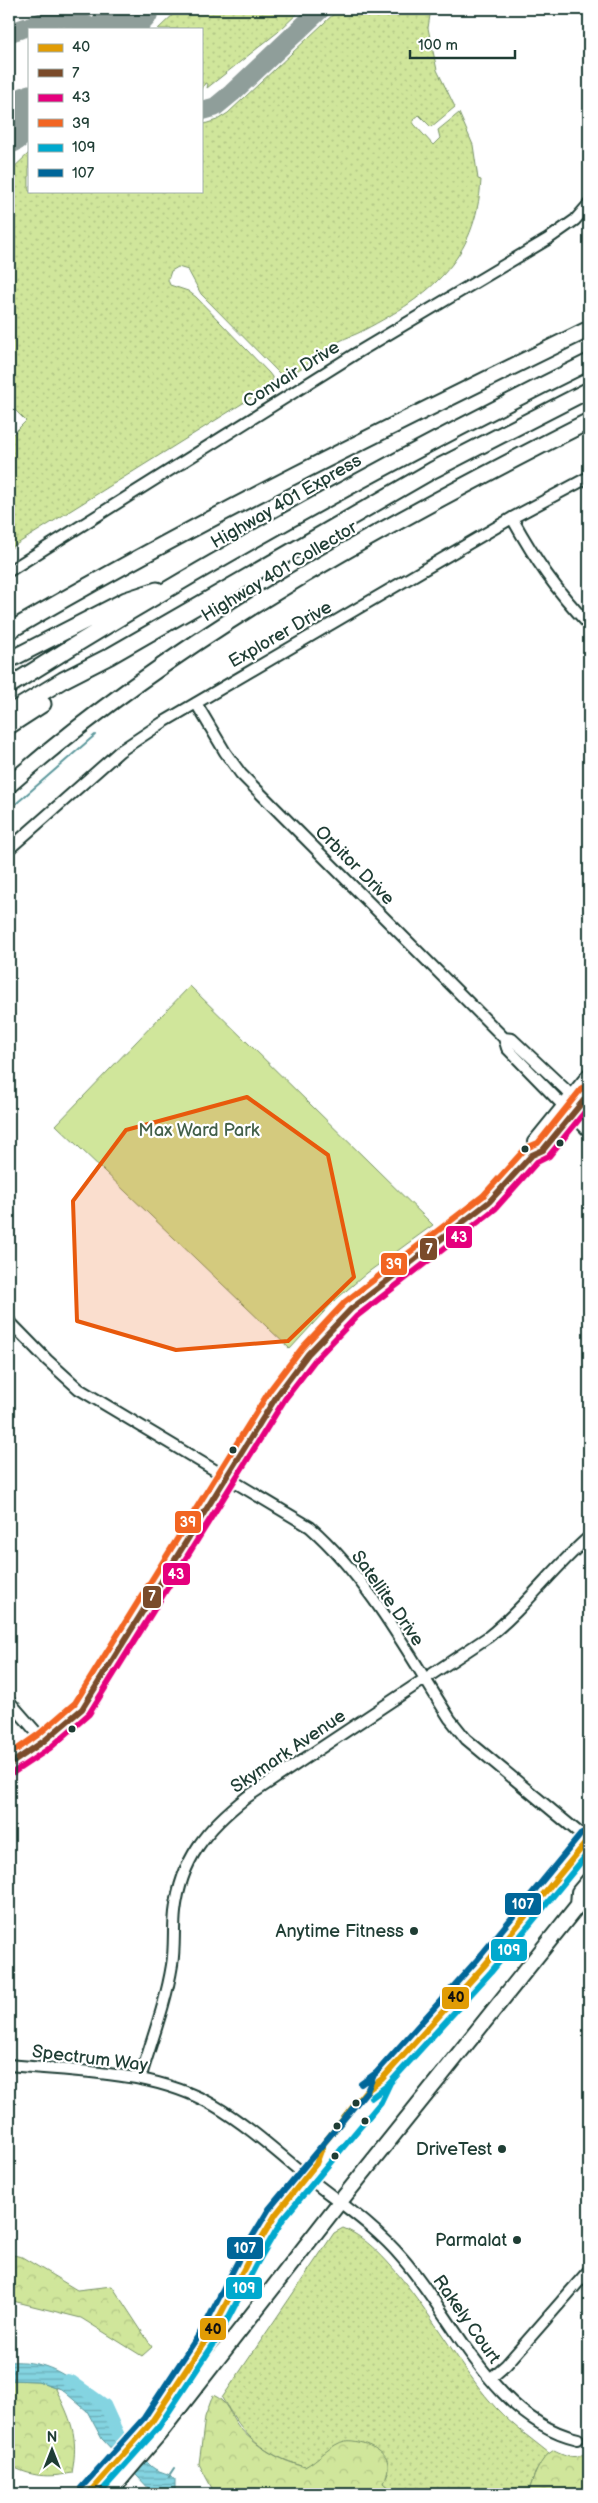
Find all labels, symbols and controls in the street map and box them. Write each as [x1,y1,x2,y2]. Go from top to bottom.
legend [28,28,202,192]
scale bar [410,28,516,60]
text: 100 m [418,36,458,55]
text: 40 [72,38,90,57]
text: 7 [72,64,80,83]
text: 43 [72,88,90,107]
text: 39 [72,114,90,133]
text: 109 [72,138,95,157]
text: 107 [72,164,95,183]
street label: Convair Drive [239,336,344,412]
street label: Highway 401 Express [207,450,365,553]
street label: Highway 401 Collector [198,516,361,626]
street label: Explorer Drive [225,596,336,672]
street label: Orbitor Drive [311,821,399,910]
park label: Max Ward Park [138,1120,260,1141]
unlabelled marker [555,1138,565,1148]
unlabelled marker [520,1144,530,1154]
line badge: 43 [445,1225,473,1249]
text: 43 [451,1229,467,1246]
line badge: 7 [419,1237,438,1261]
text: 7 [425,1241,433,1258]
line badge: 39 [380,1252,408,1276]
text: 39 [386,1256,402,1273]
unlabelled marker [228,1445,238,1455]
line badge: 39 [174,1510,202,1534]
text: 39 [180,1514,196,1531]
street label: Satellite Drive [347,1546,428,1650]
line badge: 43 [162,1562,191,1586]
text: 43 [168,1566,184,1583]
line badge: 7 [142,1585,162,1609]
text: 7 [148,1588,156,1605]
street label: Skymark Avenue [227,1705,350,1798]
unlabelled marker [67,1724,77,1734]
line badge: 107 [504,1892,542,1916]
text: 107 [512,1896,534,1913]
place label: Anytime Fitness [275,1921,404,1942]
marker: Anytime Fitness [408,1925,420,1937]
line badge: 109 [490,1938,528,1962]
text: 109 [498,1942,520,1959]
line badge: 40 [441,1986,470,2010]
text: 40 [448,1989,465,2006]
street label: Spectrum Way [31,2041,150,2076]
unlabelled marker [351,2098,361,2108]
unlabelled marker [360,2116,370,2126]
unlabelled marker [332,2121,342,2131]
place label: DriveTest [416,2139,492,2160]
marker: DriveTest [496,2143,508,2155]
unlabelled marker [330,2151,340,2161]
place label: Parmalat [435,2230,507,2251]
marker: Parmalat [511,2234,523,2246]
line badge: 107 [226,2236,264,2260]
text: 107 [234,2240,256,2257]
street label: Rakely Court [428,2271,505,2368]
line badge: 109 [225,2276,263,2300]
text: 109 [233,2280,255,2297]
line badge: 40 [199,2317,227,2341]
text: 40 [205,2321,222,2338]
north arrow [28,2426,78,2476]
text: N [47,2429,57,2446]

